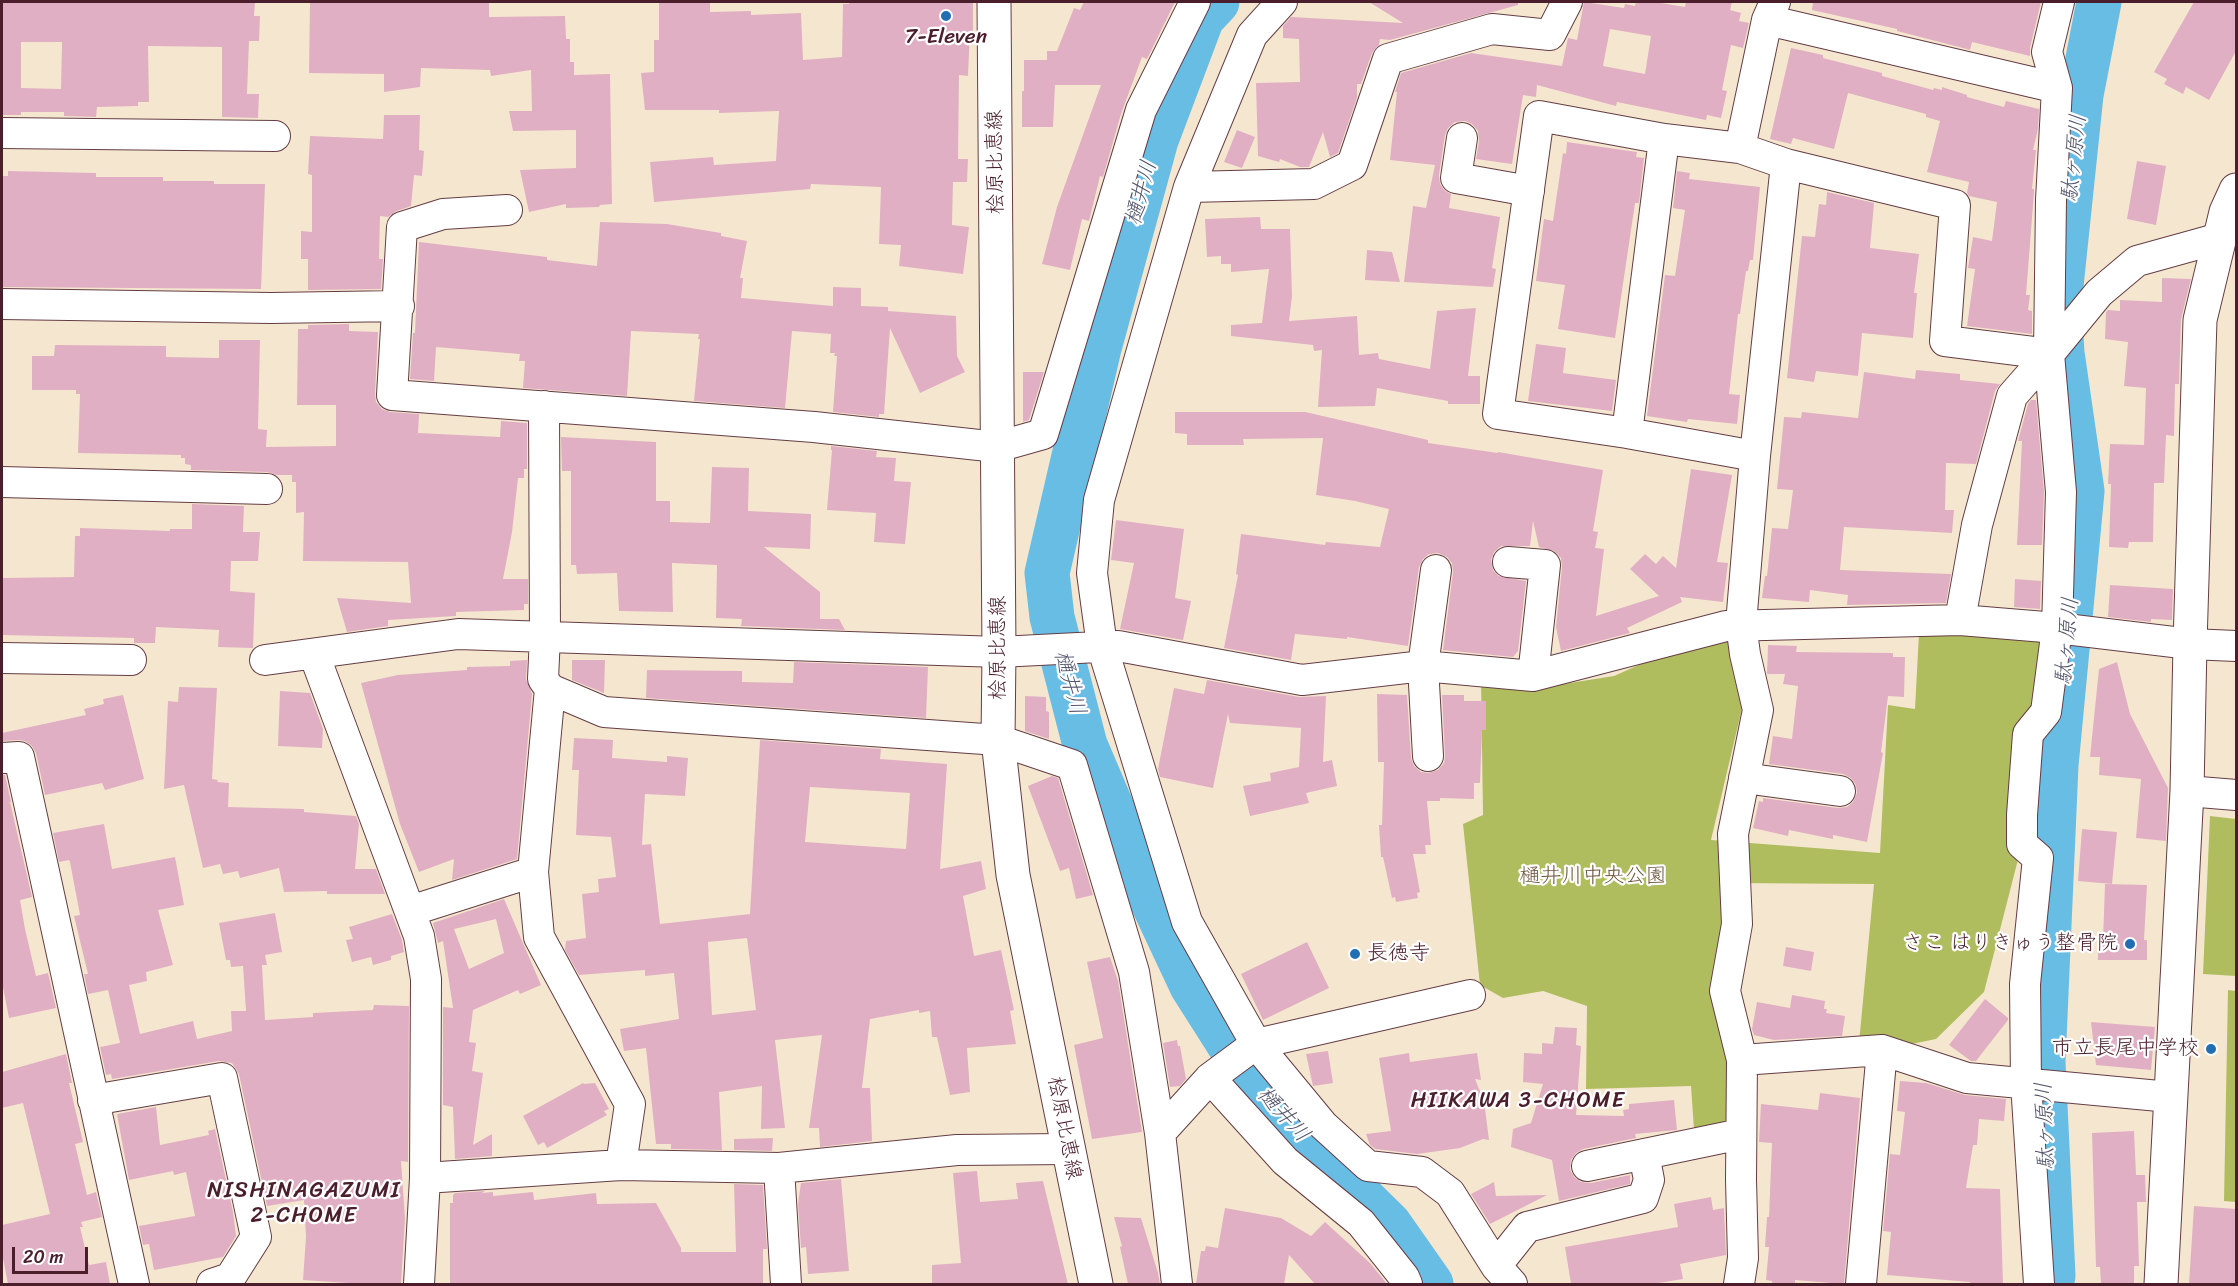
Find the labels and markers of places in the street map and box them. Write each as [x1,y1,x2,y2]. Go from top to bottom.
marker: 7-Eleven [939,9,953,23]
place label: 7-Eleven [905,25,987,51]
place label: さこ はりきゅう整骨院 [1903,931,2118,957]
marker: さこ はりきゅう整骨院 [2123,937,2137,951]
place label: 長徳寺 [1367,941,1430,967]
marker: 長徳寺 [1348,947,1362,961]
place label: 市立長尾中学校 [2052,1036,2199,1062]
marker: 市立長尾中学校 [2204,1042,2218,1056]

